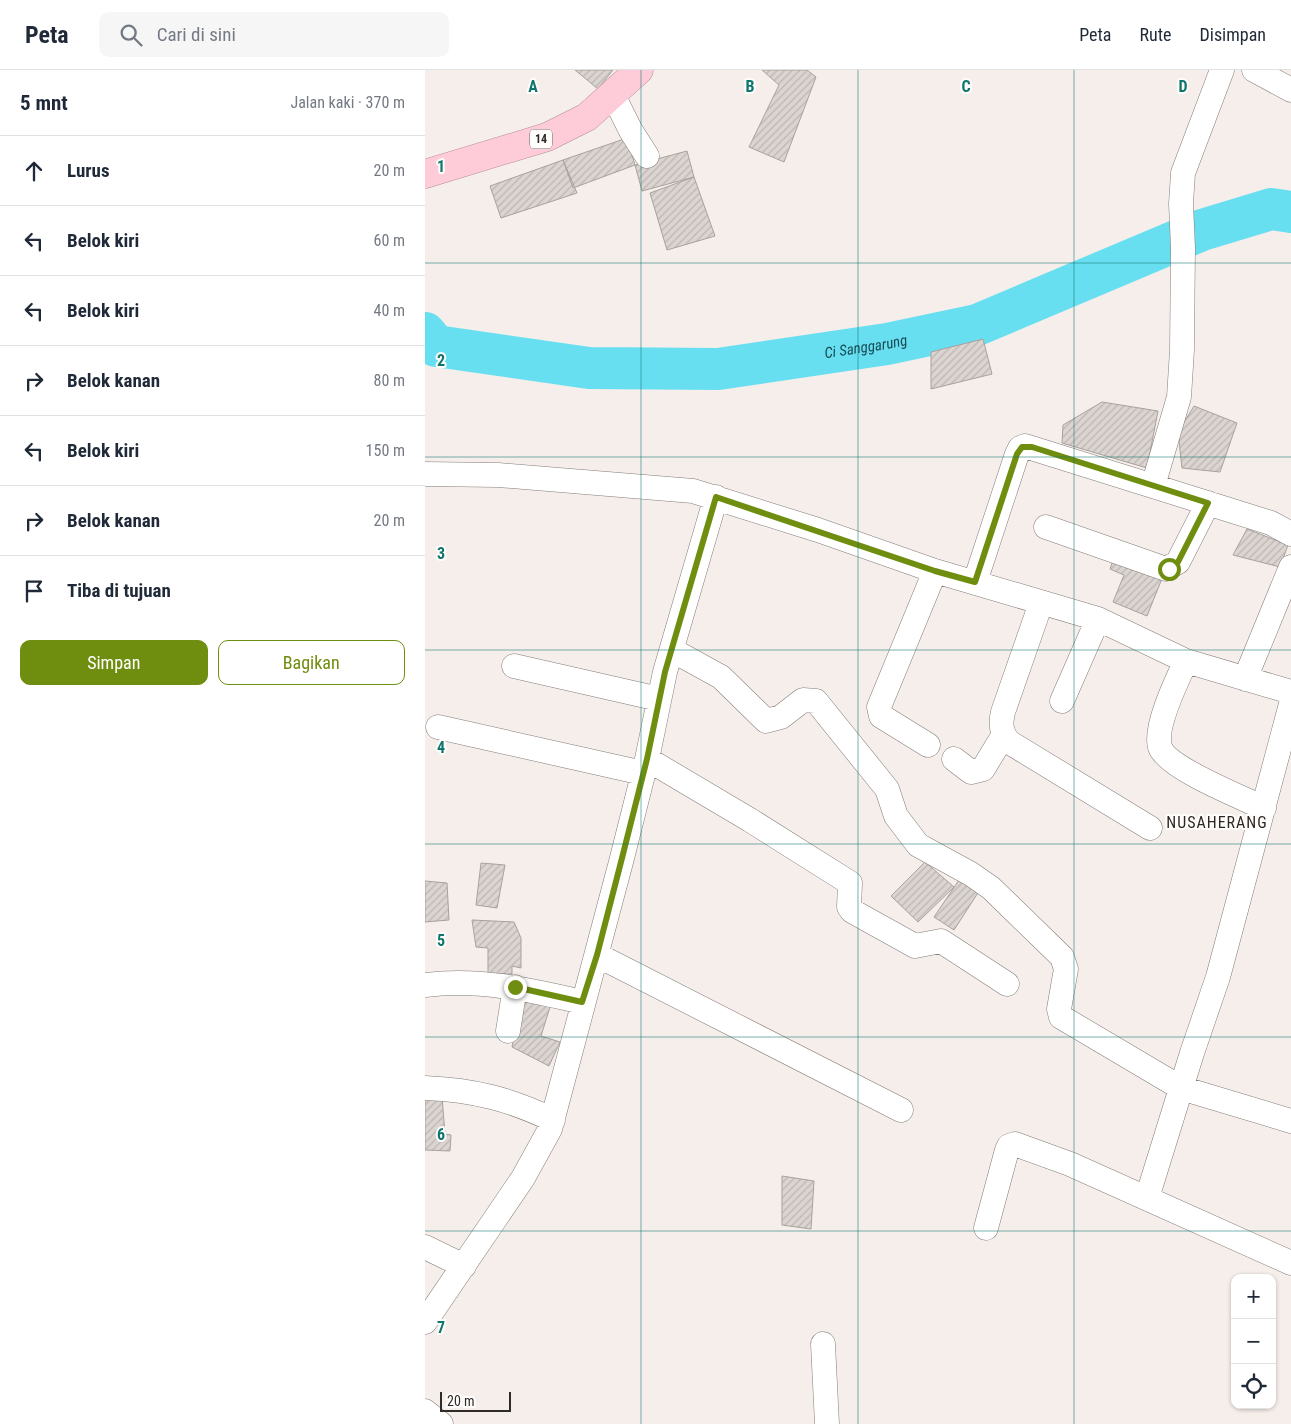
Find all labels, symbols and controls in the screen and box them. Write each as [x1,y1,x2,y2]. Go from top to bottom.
search box [99,12,449,57]
text: Peta [25,21,69,49]
icon: search [117,21,145,49]
text: Cari di sini [157,23,236,46]
text: Peta [1079,24,1111,45]
text: Rute [1139,24,1171,45]
text: Disimpan [1199,24,1266,45]
text: A [528,77,538,96]
text: B [746,77,755,96]
text: C [961,77,971,96]
text: D [1178,77,1188,96]
text: 5 mnt [20,91,68,115]
text: Jalan kaki · 370 m [290,93,405,112]
road number: 14 [530,130,552,148]
icon: ahead [20,157,48,185]
text: 1 [437,157,445,176]
text: Lurus [67,159,110,182]
text: 20 m [373,161,405,180]
icon: left [20,227,48,255]
text: Belok kiri [67,229,139,252]
text: 60 m [373,231,405,250]
icon: left [20,297,48,325]
text: Belok kiri [67,299,139,322]
text: 40 m [373,301,405,320]
water label: Ci Sanggarung [823,331,909,362]
text: 2 [437,351,445,370]
icon: right [20,367,48,395]
text: Belok kanan [67,369,160,392]
text: 80 m [373,371,405,390]
icon: left [20,437,48,465]
text: Belok kiri [67,439,139,462]
text: 150 m [366,441,405,460]
icon: right [20,507,48,535]
text: Belok kanan [67,509,160,532]
text: 20 m [373,511,405,530]
text: 3 [437,544,445,563]
route start [1158,558,1181,581]
icon: arrive [20,577,48,605]
text: Tiba di tujuan [67,579,171,602]
button: Simpan [20,640,208,685]
button: Bagikan [218,640,405,685]
text: 4 [437,738,445,757]
district label: NUSAHERANG [1166,813,1268,832]
text: 5 [437,931,445,950]
route end [504,976,527,999]
text: 6 [437,1125,445,1144]
map controls [1231,1274,1276,1409]
button: + [1231,1274,1276,1319]
text: 7 [437,1318,445,1337]
button: − [1231,1319,1276,1364]
button: locate [1231,1364,1276,1409]
scale bar [440,1389,511,1412]
text: 20 m [447,1393,475,1409]

